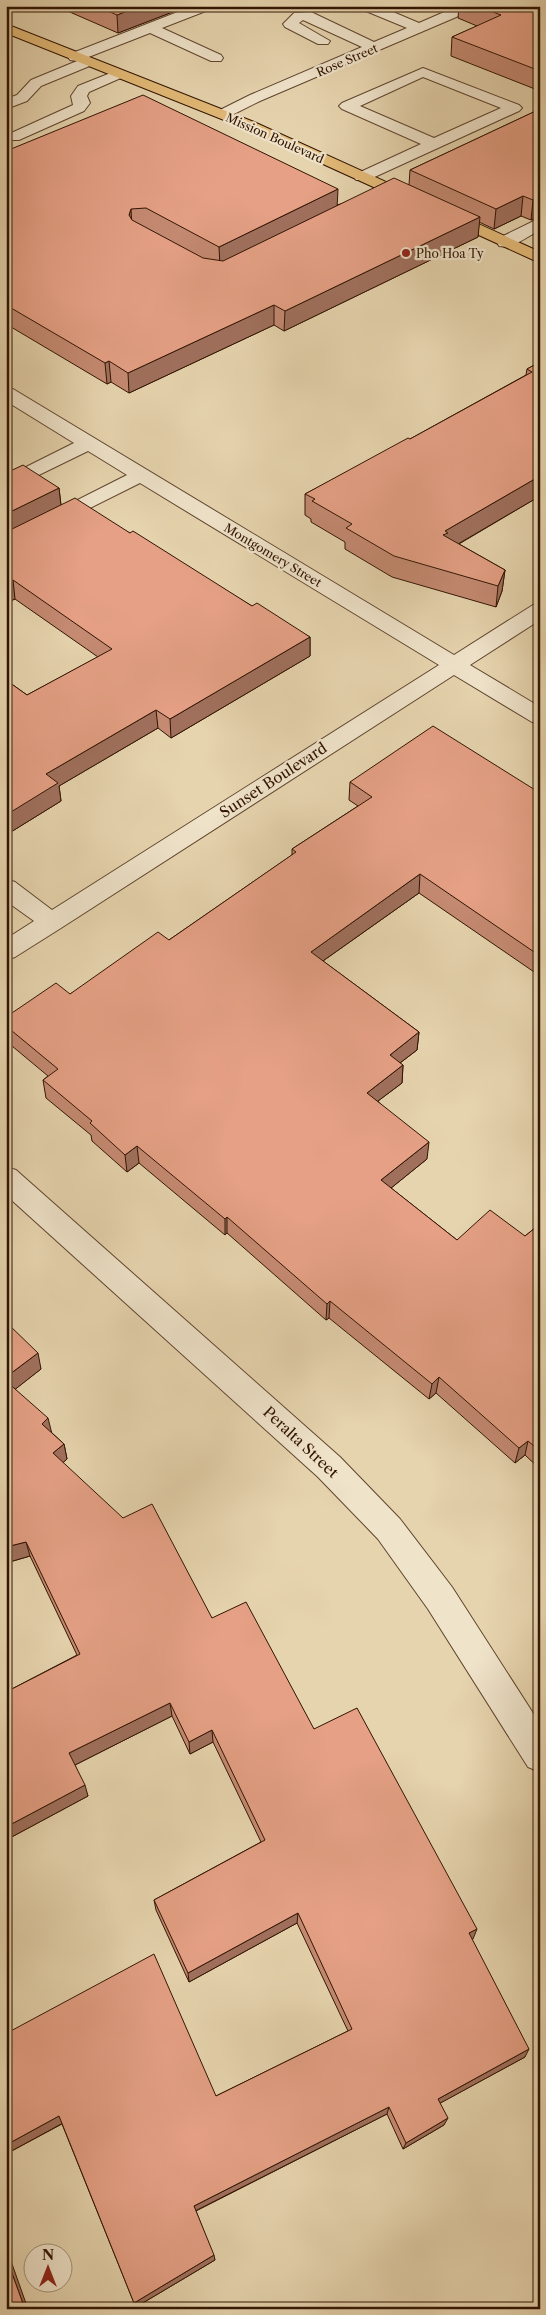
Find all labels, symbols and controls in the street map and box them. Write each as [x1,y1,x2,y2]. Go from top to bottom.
street label: Rose Street [314,40,381,80]
street label: Mission Boulevard [224,110,327,167]
place label: Pho Hoa Ty [416,246,484,261]
marker: Pho Hoa Ty [400,247,412,259]
street label: Montgomery Street [222,520,325,590]
street label: Sunset Boulevard [216,738,330,822]
street label: Peralta Street [259,1402,343,1482]
north arrow [22,2242,72,2292]
text: N [42,2246,54,2264]

